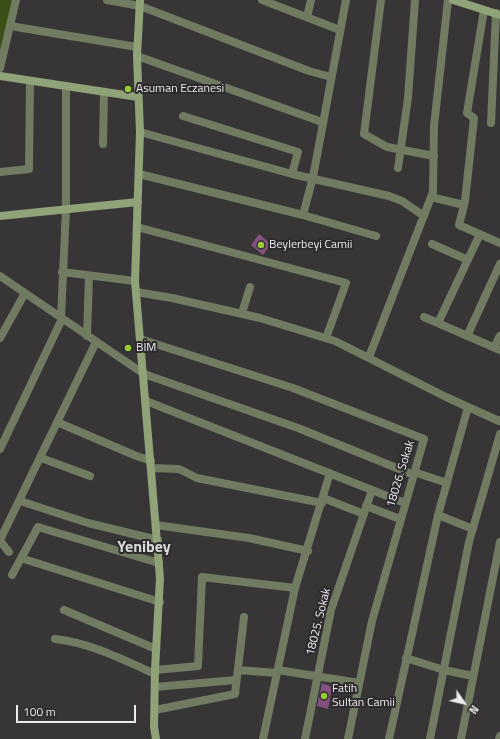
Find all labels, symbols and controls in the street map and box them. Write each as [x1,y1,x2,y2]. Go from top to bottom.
place label: Asuman Eczanesi [136,82,224,96]
marker: Asuman Eczanesi [123,84,133,94]
place label: Beylerbeyi Camii [269,238,352,252]
marker: Beylerbeyi Camii [256,240,266,250]
place label: BİM [136,341,156,355]
marker: BİM [123,343,133,353]
street label: 18026. Sokak [384,439,418,509]
district label: Yenibey [117,538,171,558]
street label: 18025. Sokak [304,587,334,657]
place label: Fatih Sultan Camii [332,682,395,710]
north arrow [444,683,484,723]
marker: Fatih Sultan Camii [319,691,329,701]
scale bar [18,697,138,723]
text: 100 m [23,702,56,721]
text: N [465,702,483,717]

